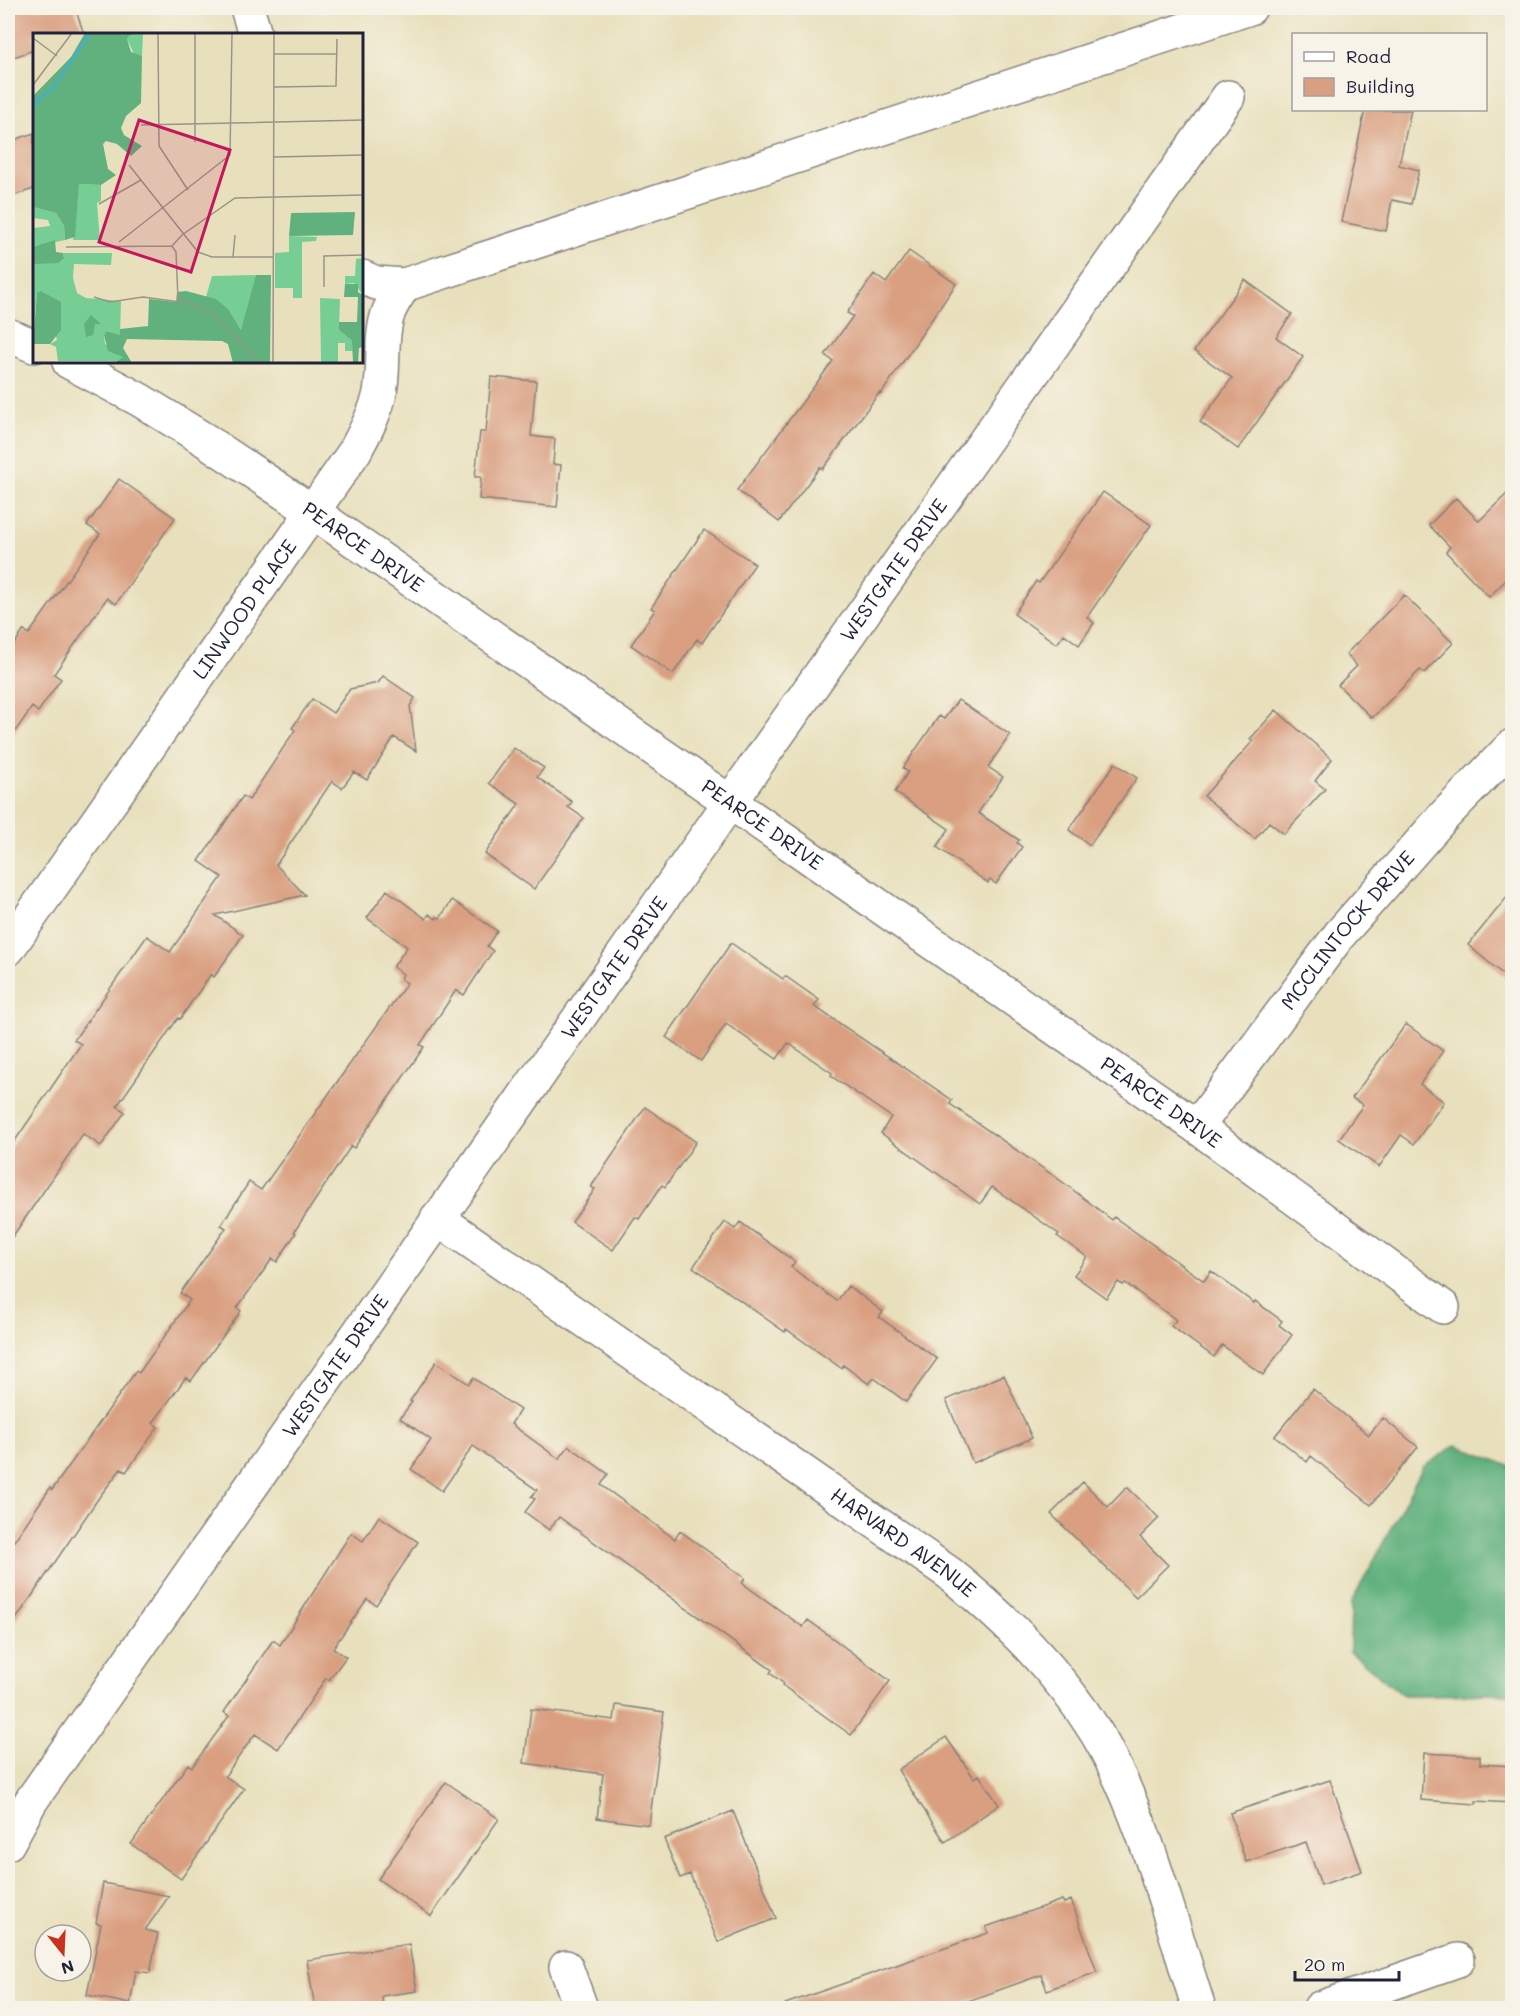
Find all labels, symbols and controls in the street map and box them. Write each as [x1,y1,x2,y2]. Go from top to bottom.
inset map [33,33,363,363]
legend [1292,33,1487,111]
text: Road [1346,44,1391,68]
text: Building [1346,74,1414,98]
street label: WESTGATE DRIVE [834,493,952,646]
street label: PEARCE DRIVE [298,495,430,597]
street label: LINWOOD PLACE [186,534,302,684]
street label: PEARCE DRIVE [697,772,829,875]
street label: MCCLINTOCK DRIVE [1274,845,1420,1014]
street label: WESTGATE DRIVE [554,890,672,1044]
street label: PEARCE DRIVE [1096,1050,1228,1153]
street label: WESTGATE DRIVE [276,1289,394,1442]
street label: HARVARD AVENUE [826,1481,982,1602]
north arrow [33,1923,93,1983]
scale bar [1295,1944,1398,1982]
text: 20 m [1304,1952,1345,1976]
text: N [59,1956,77,1980]

